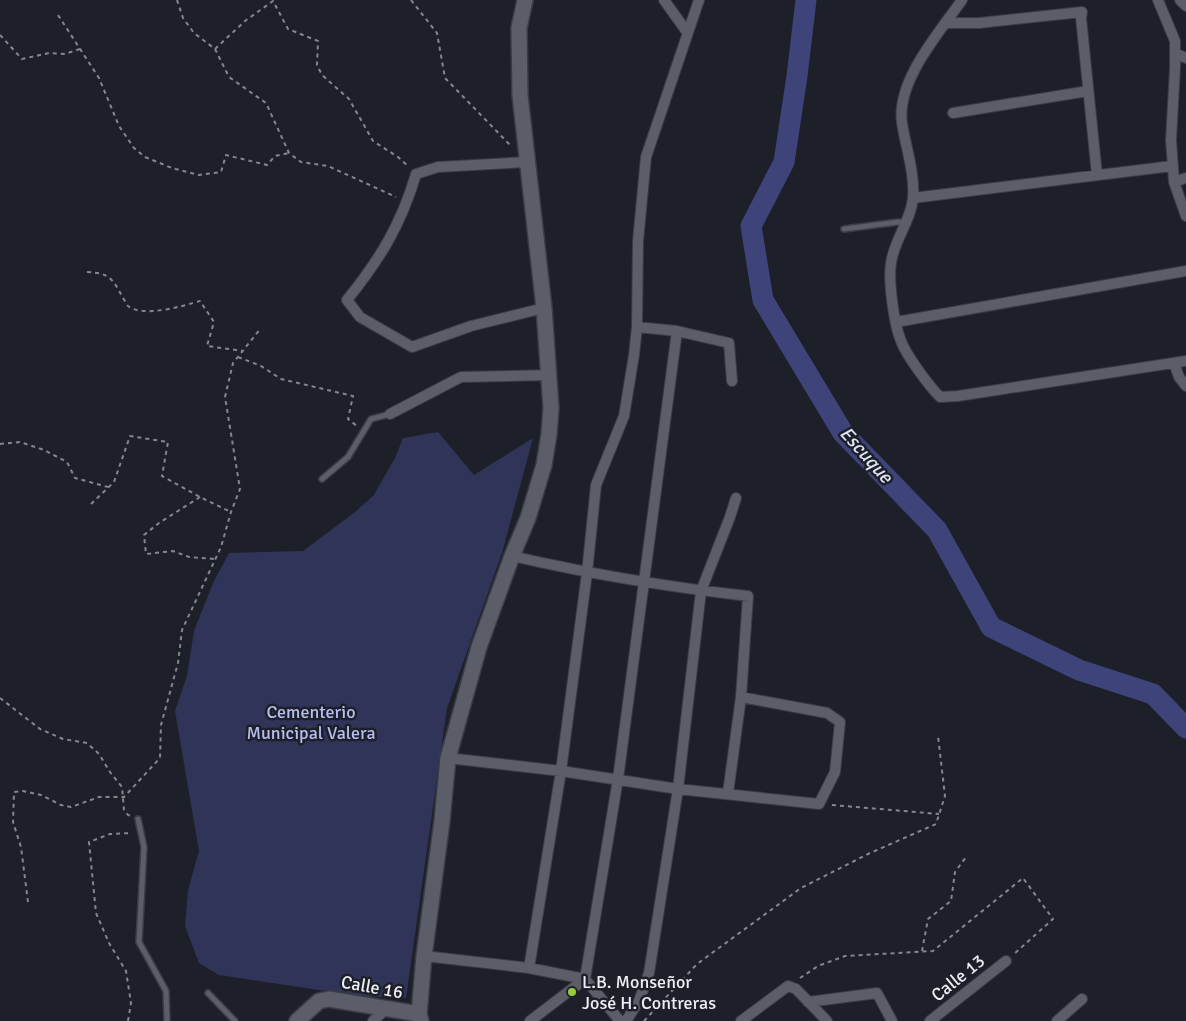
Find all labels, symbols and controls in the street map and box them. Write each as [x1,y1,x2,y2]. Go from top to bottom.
water label: Escuque [834,422,899,490]
park label: Cementerio Municipal Valera [246,701,376,744]
street label: Calle 13 [927,950,989,1006]
street label: Calle 16 [339,971,405,1003]
place label: L.B. Monseñor José H. Contreras [582,971,716,1014]
marker: L.B. Monseñor José H. Contreras [566,986,578,998]

